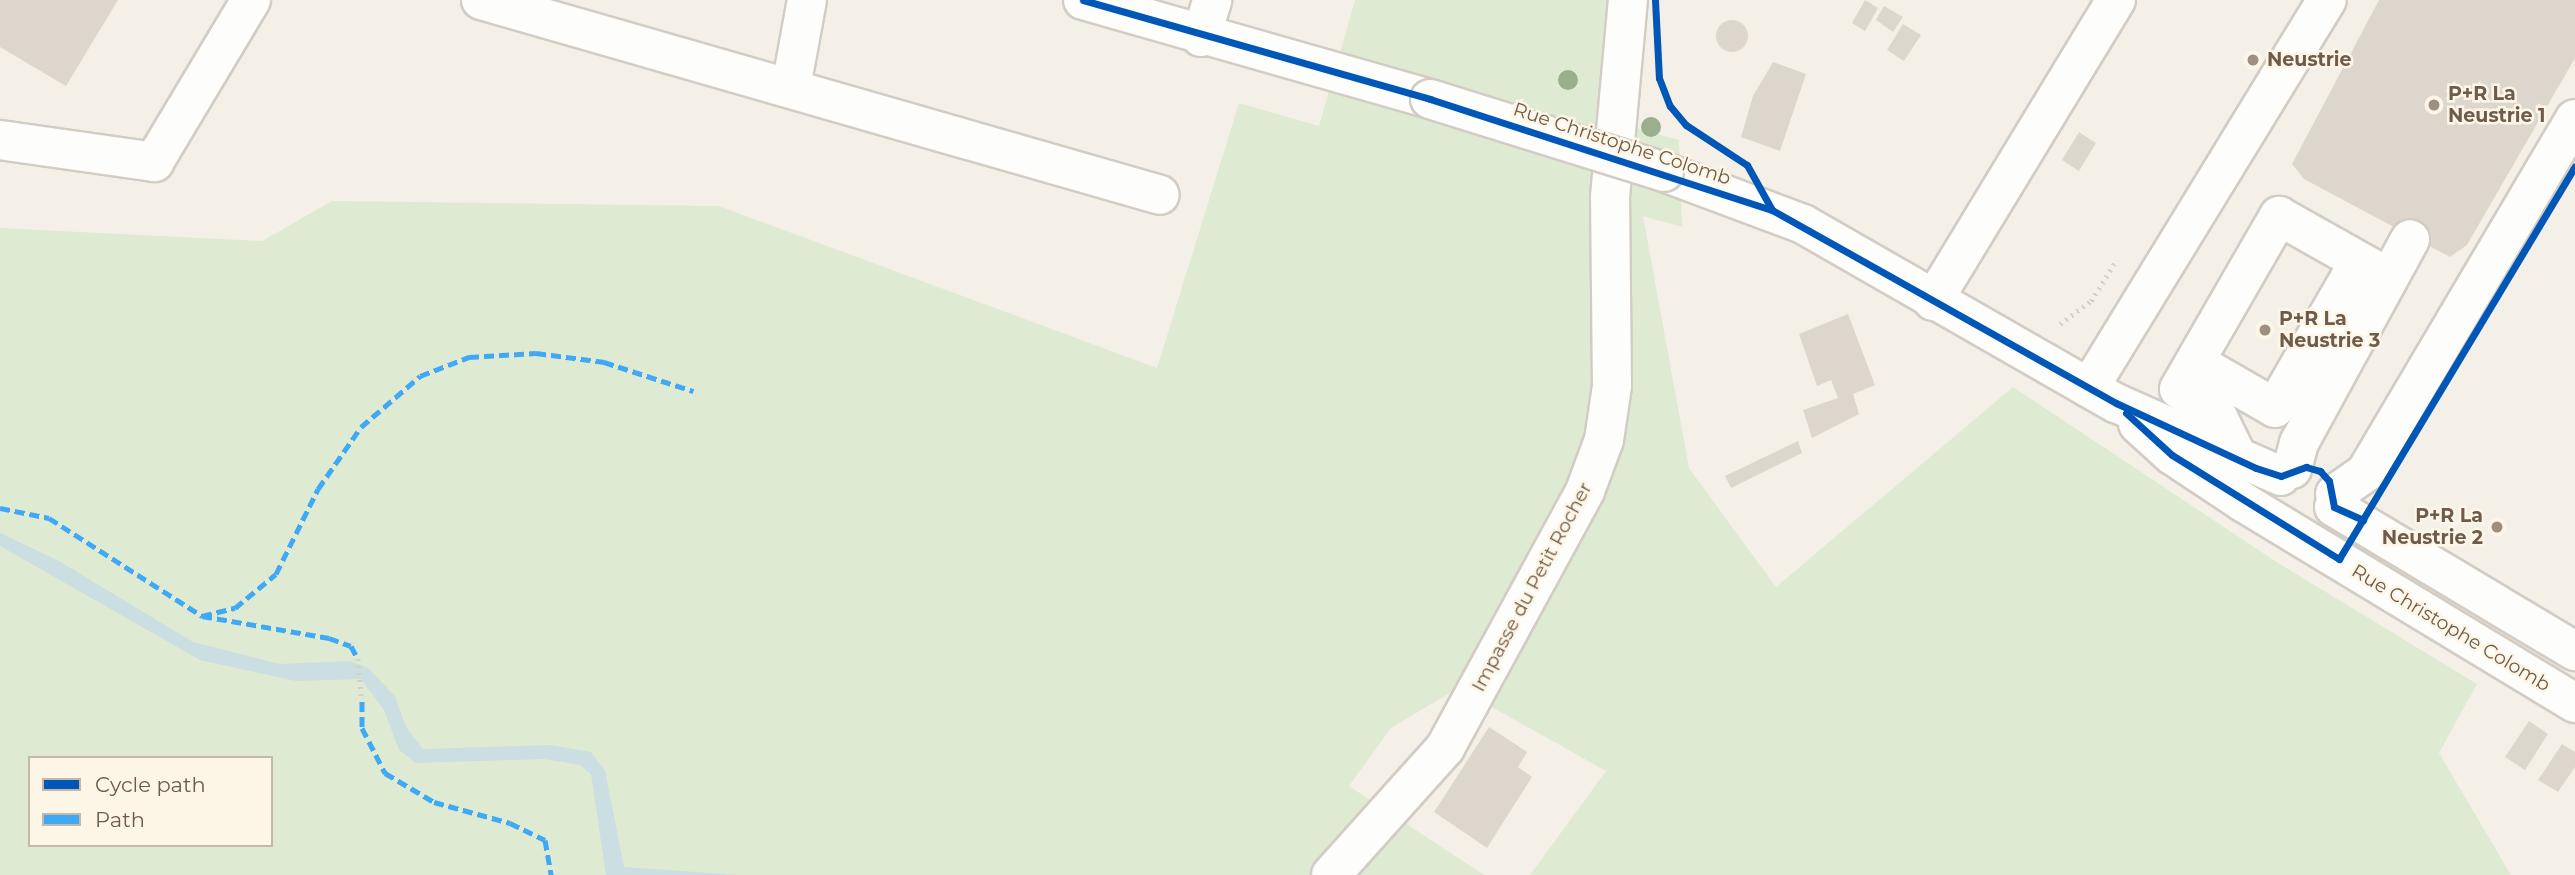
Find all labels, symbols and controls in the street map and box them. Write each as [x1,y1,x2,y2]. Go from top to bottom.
place label: Neustrie [2267,49,2352,71]
marker: Neustrie [2245,52,2261,68]
place label: P+R La Neustrie 1 [2448,83,2545,127]
marker: P+R La Neustrie 1 [2426,97,2442,113]
street label: Rue Christophe Colomb [1510,98,1734,190]
place label: P+R La Neustrie 3 [2279,308,2380,352]
marker: P+R La Neustrie 3 [2257,322,2273,338]
street label: Impasse du Petit Rocher [1467,478,1597,696]
place label: P+R La Neustrie 2 [2382,505,2483,549]
marker: P+R La Neustrie 2 [2489,519,2505,535]
street label: Rue Christophe Colomb [2348,560,2554,696]
legend [28,756,273,847]
text: Cycle path [95,772,206,797]
text: Path [95,807,145,832]

